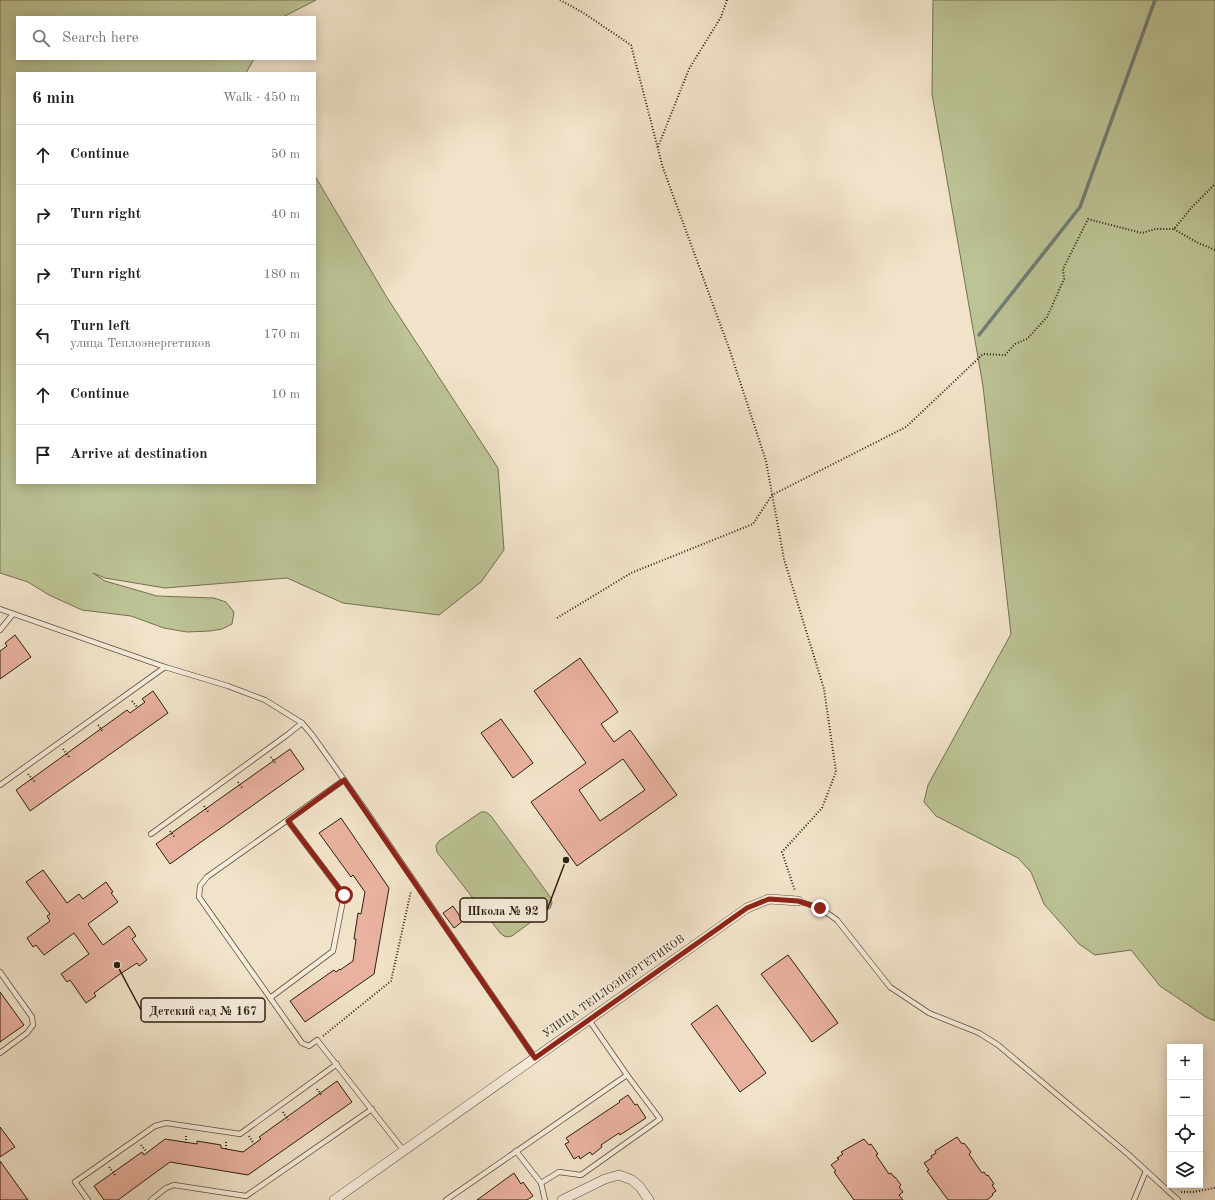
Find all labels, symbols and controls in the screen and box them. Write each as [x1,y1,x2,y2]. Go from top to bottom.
search box [16,16,316,60]
icon: search [30,27,52,49]
text: Search here [62,31,139,46]
text: 6 min [32,90,75,107]
text: Walk · 450 m [223,91,300,104]
icon: ahead [32,144,54,166]
text: Continue [70,147,129,162]
text: 50 m [271,148,300,161]
icon: right [32,204,54,226]
text: Turn right [70,207,141,222]
text: 40 m [271,208,300,221]
icon: right [32,264,54,286]
text: Turn right [70,267,141,282]
text: 180 m [263,268,300,281]
text: Turn left [70,319,130,334]
icon: left [32,324,54,346]
text: 170 m [263,328,300,341]
text: улица Теплоэнергетиков [70,337,210,350]
icon: ahead [32,384,54,406]
text: Continue [70,387,129,402]
text: 10 m [271,388,300,401]
icon: arrive [32,444,54,466]
text: Arrive at destination [70,447,208,462]
route start [335,886,353,904]
callout: Школа № 92 [460,898,547,922]
route end [811,899,829,917]
text: Школа № 92 [467,906,539,918]
street label: УЛИЦА ТЕПЛОЭНЕРГЕТИКОВ [541,934,687,1040]
callout: Детский сад № 167 [141,998,265,1022]
text: Детский сад № 167 [149,1006,257,1018]
map controls [1167,1044,1203,1188]
button: + [1167,1044,1203,1080]
button: − [1167,1080,1203,1116]
button: locate [1167,1116,1203,1152]
button: layers [1167,1152,1203,1188]

